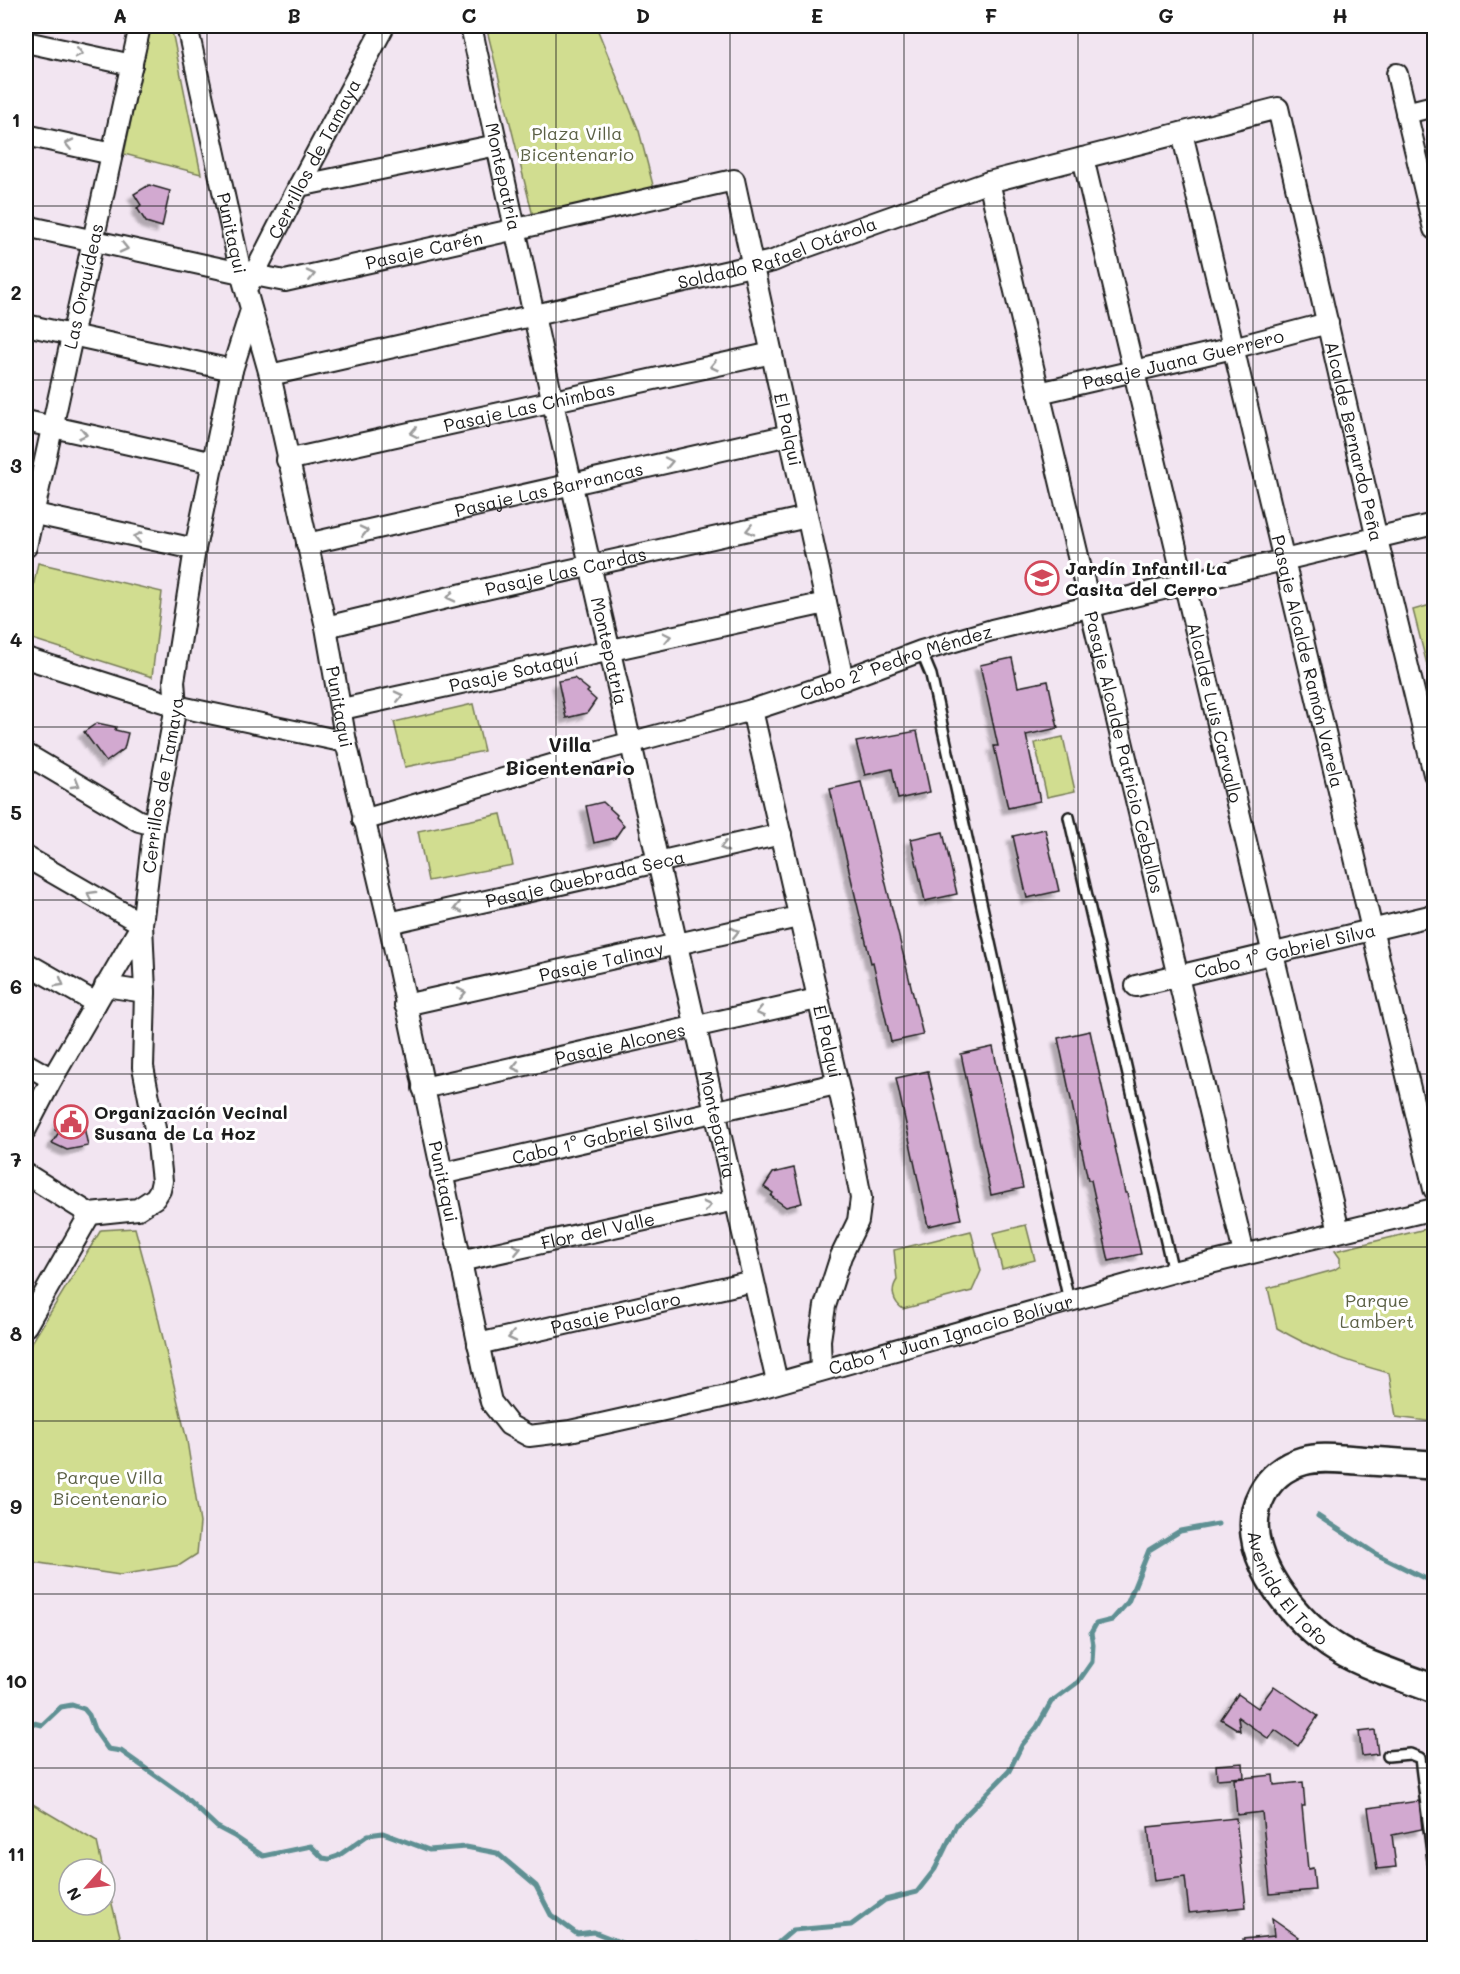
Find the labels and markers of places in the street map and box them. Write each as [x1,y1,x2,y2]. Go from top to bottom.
place label: Jardín Infantil La Casita del Cerro [1065,556,1227,601]
school or university icon: Jardín Infantil La Casita del Cerro [1024,560,1060,596]
place label: Organización Vecinal Susana de La Hoz [94,1100,288,1145]
public building icon: Organización Vecinal Susana de La Hoz [53,1104,89,1140]

